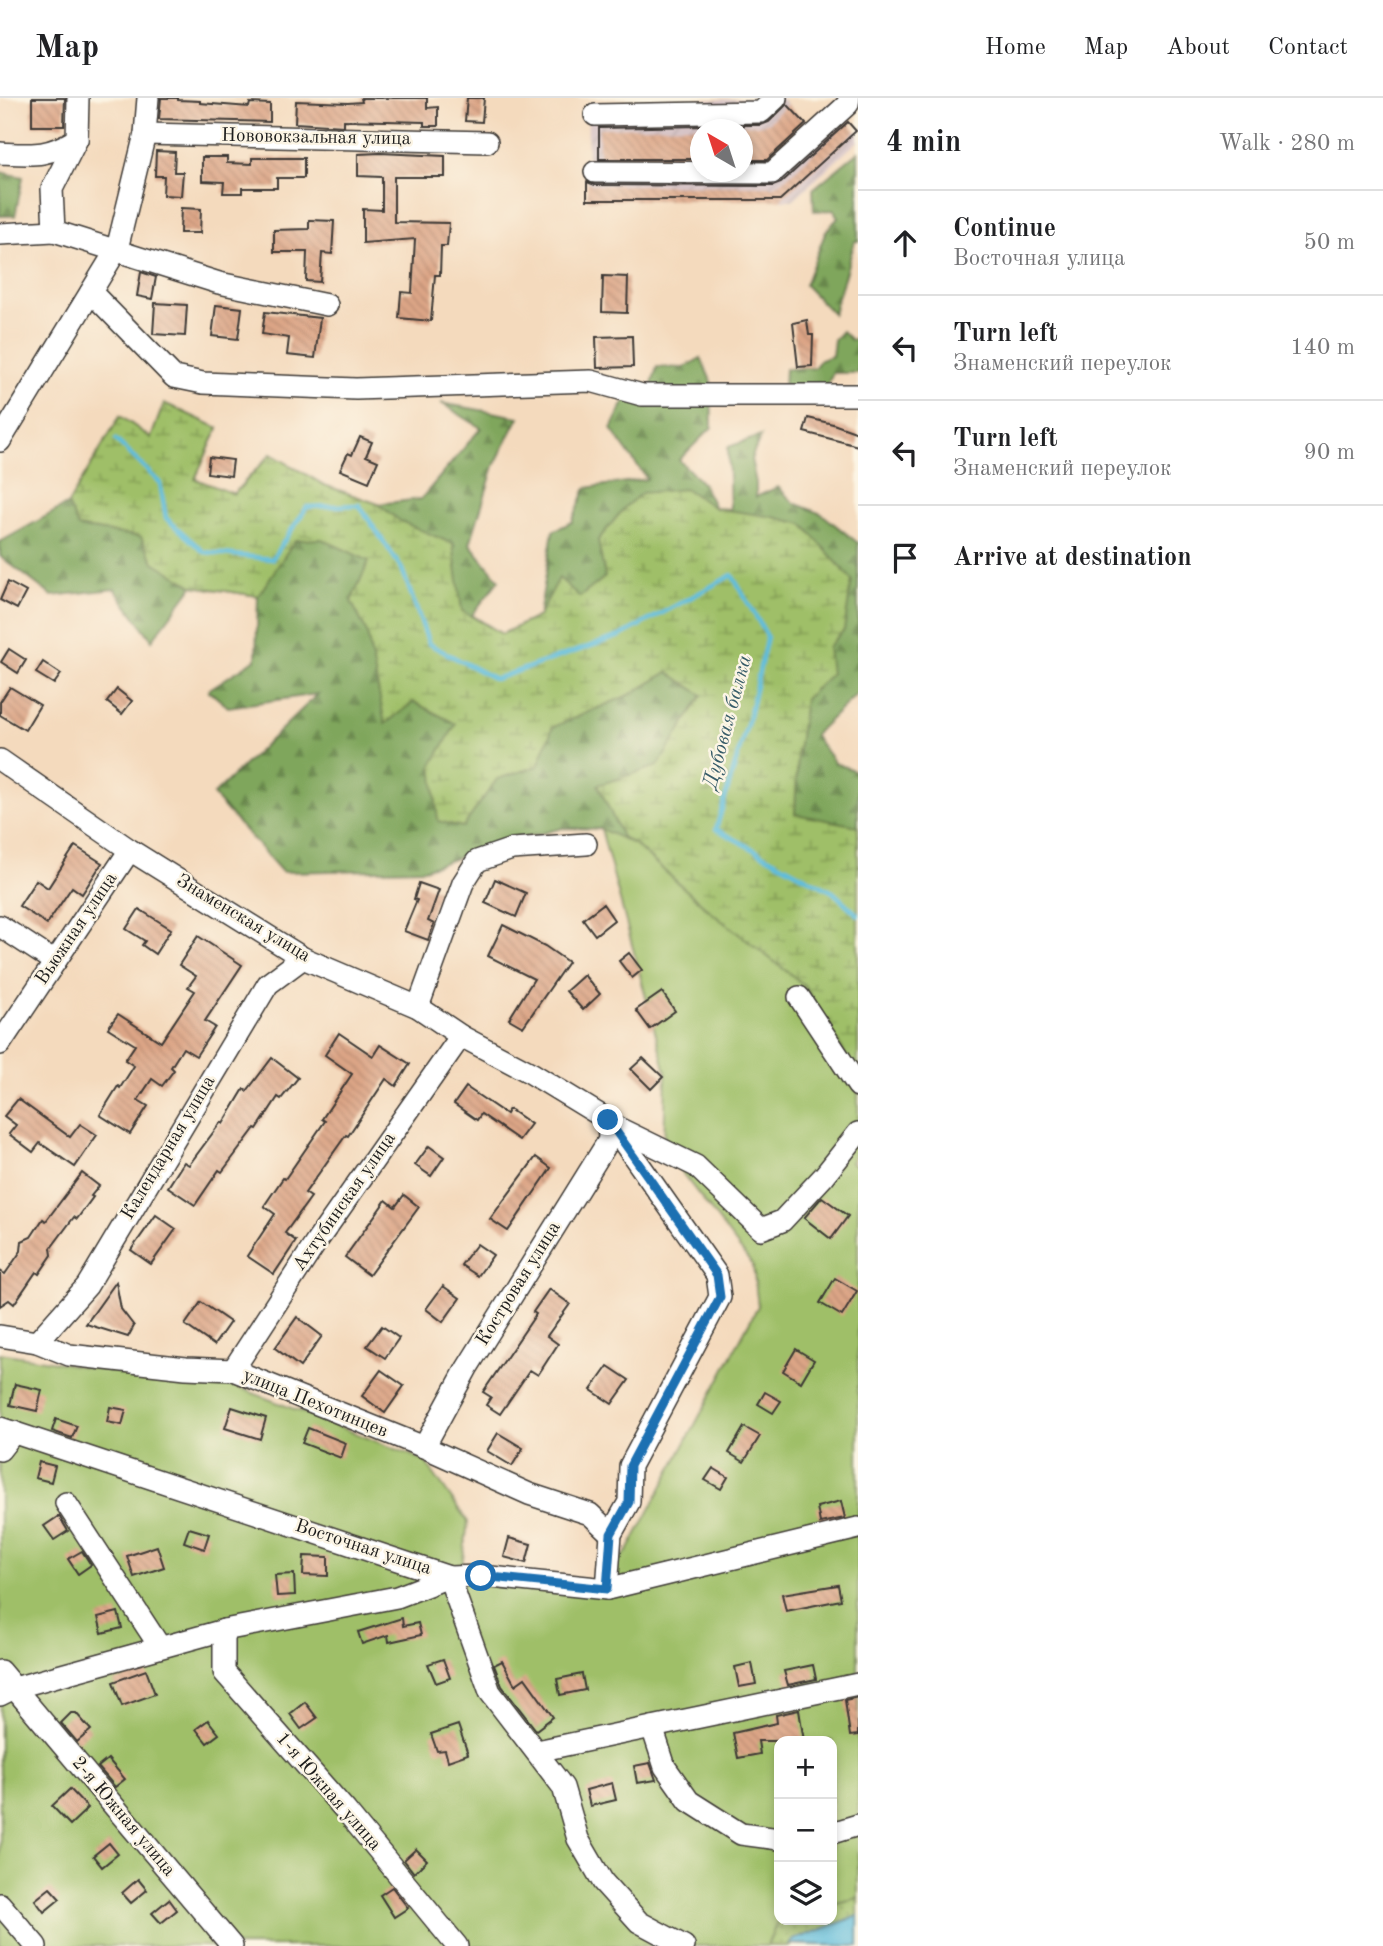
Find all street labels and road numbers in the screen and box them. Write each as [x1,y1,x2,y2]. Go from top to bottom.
street label: Нововокзальная улица [221,127,412,149]
street label: Вьюжная улица [33,869,122,989]
street label: Знаменская улица [173,872,314,967]
street label: Календарная улица [119,1072,220,1223]
street label: Ахтубинская улица [290,1129,400,1275]
street label: Костровая улица [473,1218,565,1349]
street label: улица Пехотинцев [240,1366,390,1442]
street label: Восточная улица [292,1517,434,1579]
street label: 1-я Южная улица [272,1729,385,1855]
street label: 2-я Южная улица [68,1754,179,1881]

